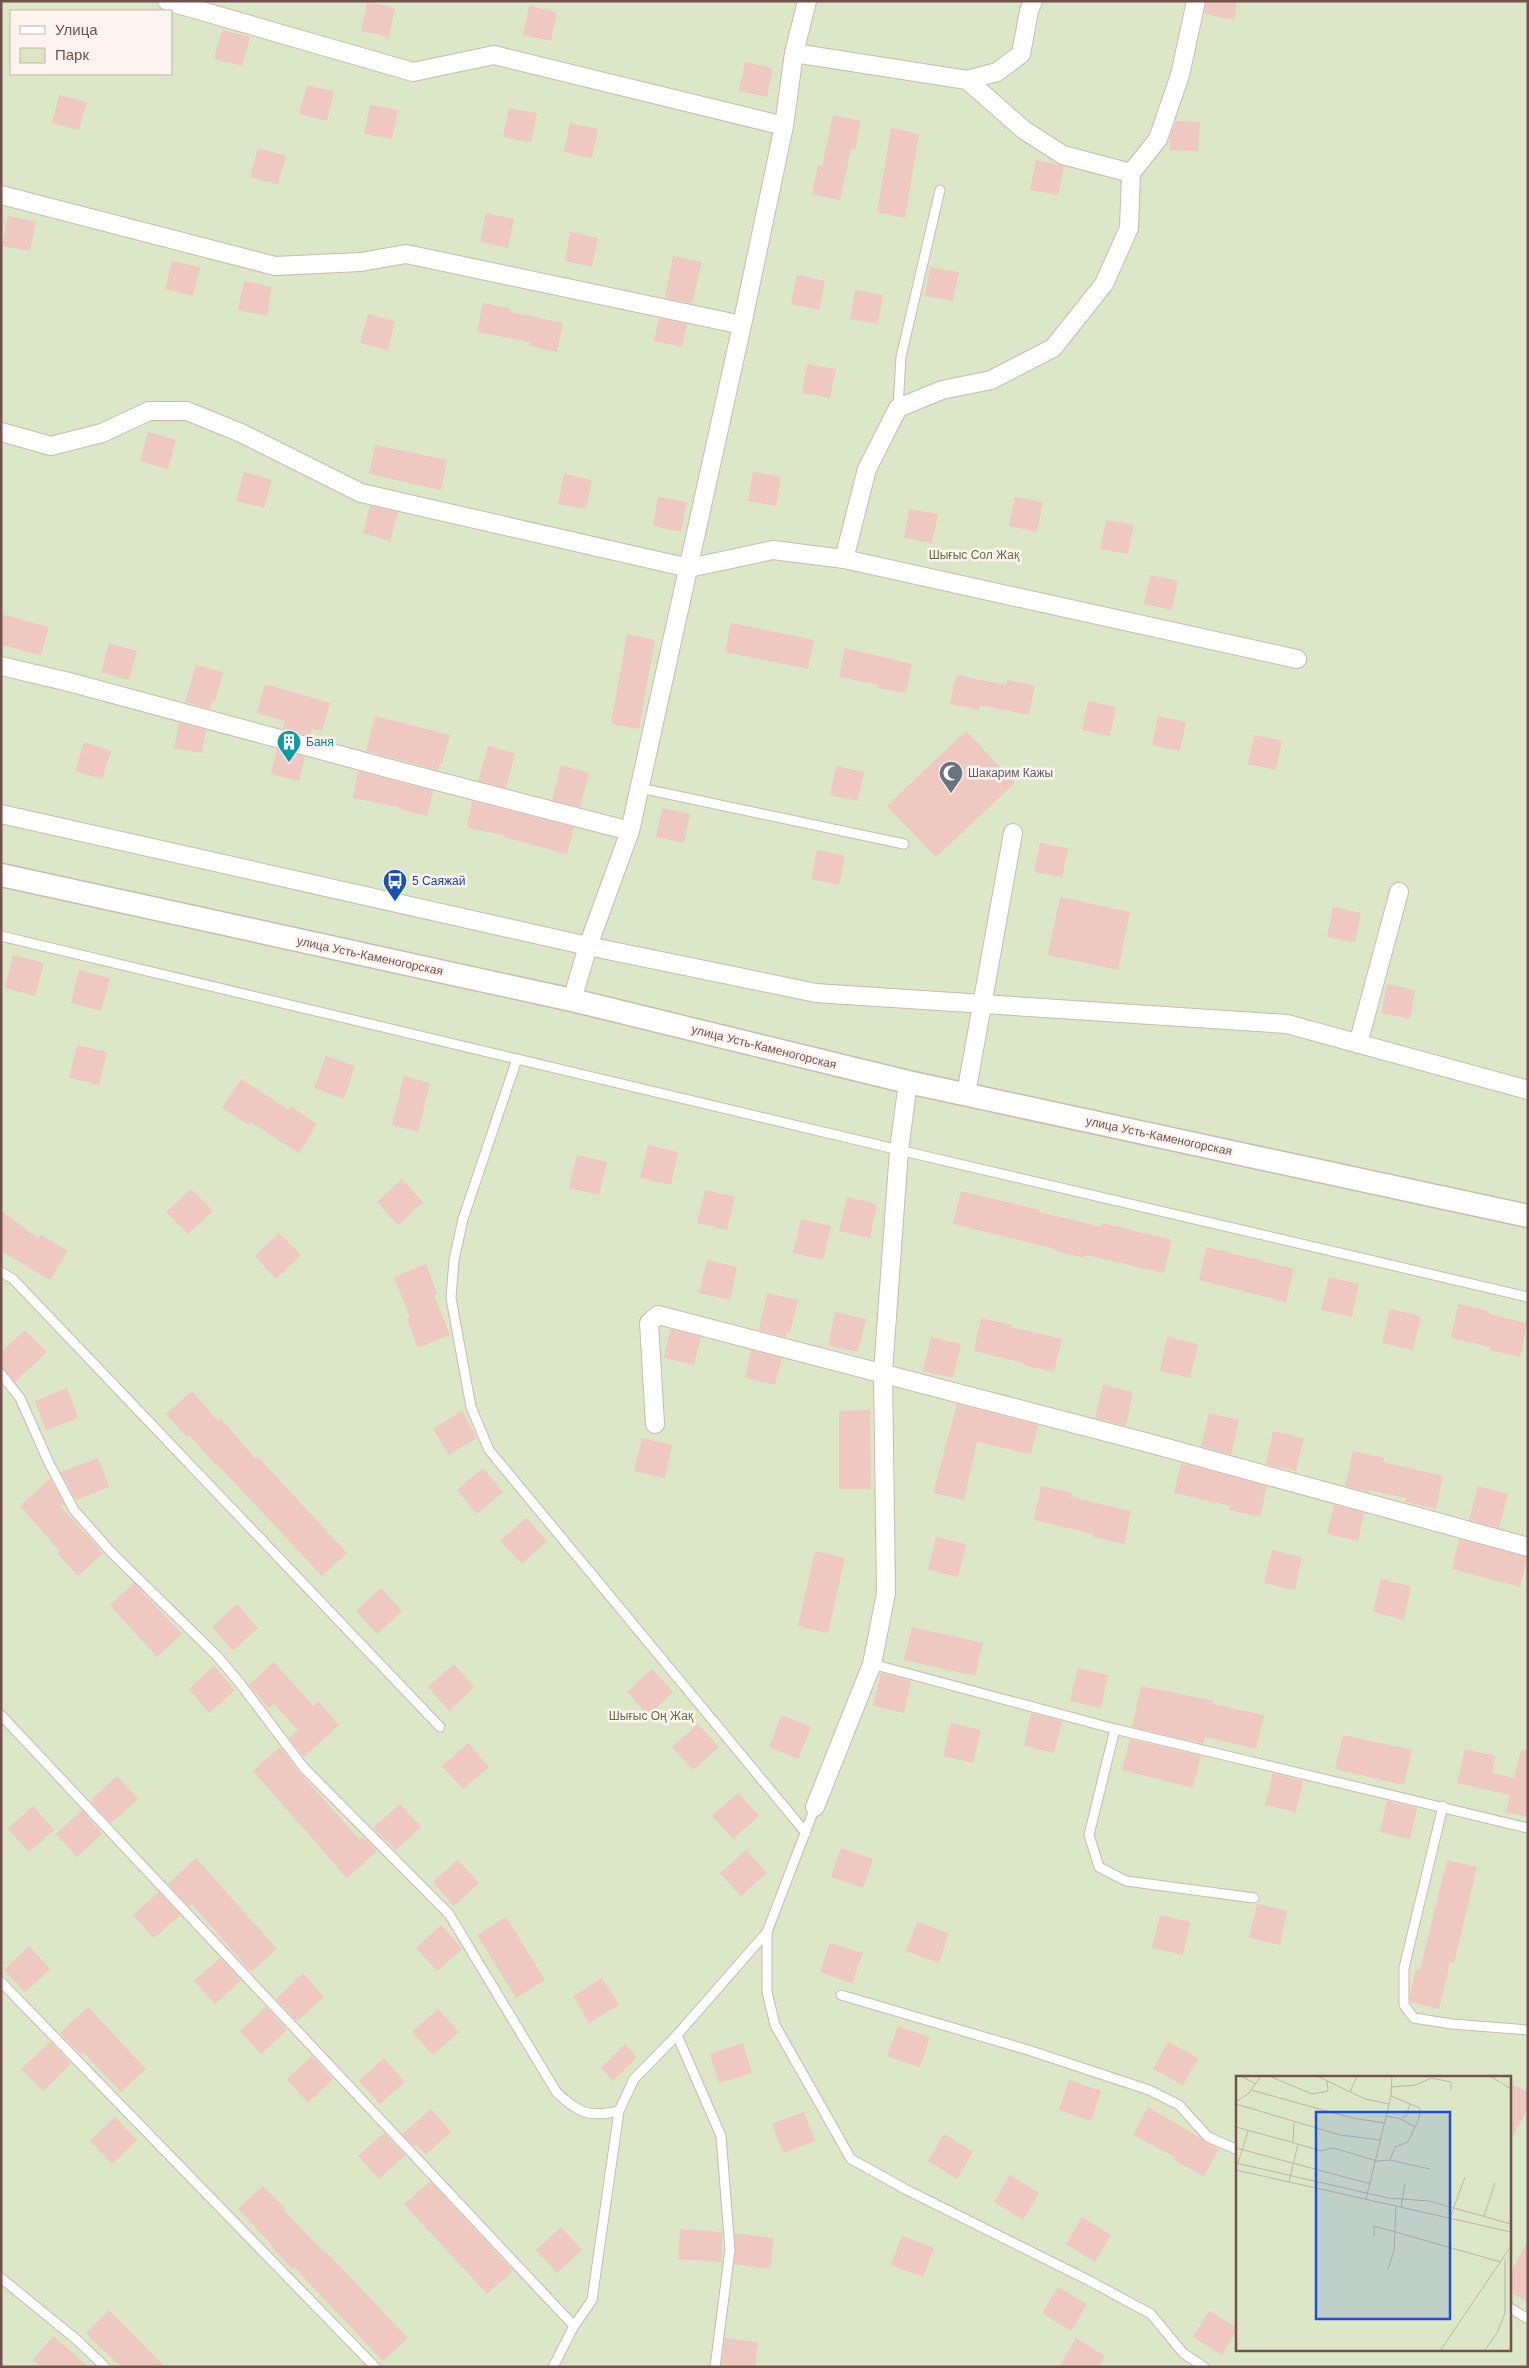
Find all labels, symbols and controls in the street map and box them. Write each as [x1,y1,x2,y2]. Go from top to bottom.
legend [10,10,172,75]
text: Улица [55,21,98,38]
text: Парк [55,46,89,63]
park label: Шығыс Сол Жақ [929,548,1020,562]
building icon: Баня [276,729,302,763]
place label: Баня [306,735,334,749]
mosque icon: Шакарим Кажы [938,760,964,794]
place label: Шакарим Кажы [968,766,1053,780]
bus stop icon: 5 Саяжай [382,868,408,902]
place label: 5 Саяжай [412,874,465,888]
street label: улица Усть-Каменогорская [296,934,444,978]
street label: улица Усть-Каменогорская [690,1022,838,1072]
street label: улица Усть-Каменогорская [1085,1114,1233,1158]
park label: Шығыс Оң Жақ [609,1709,694,1723]
inset map [1236,2076,1512,2350]

